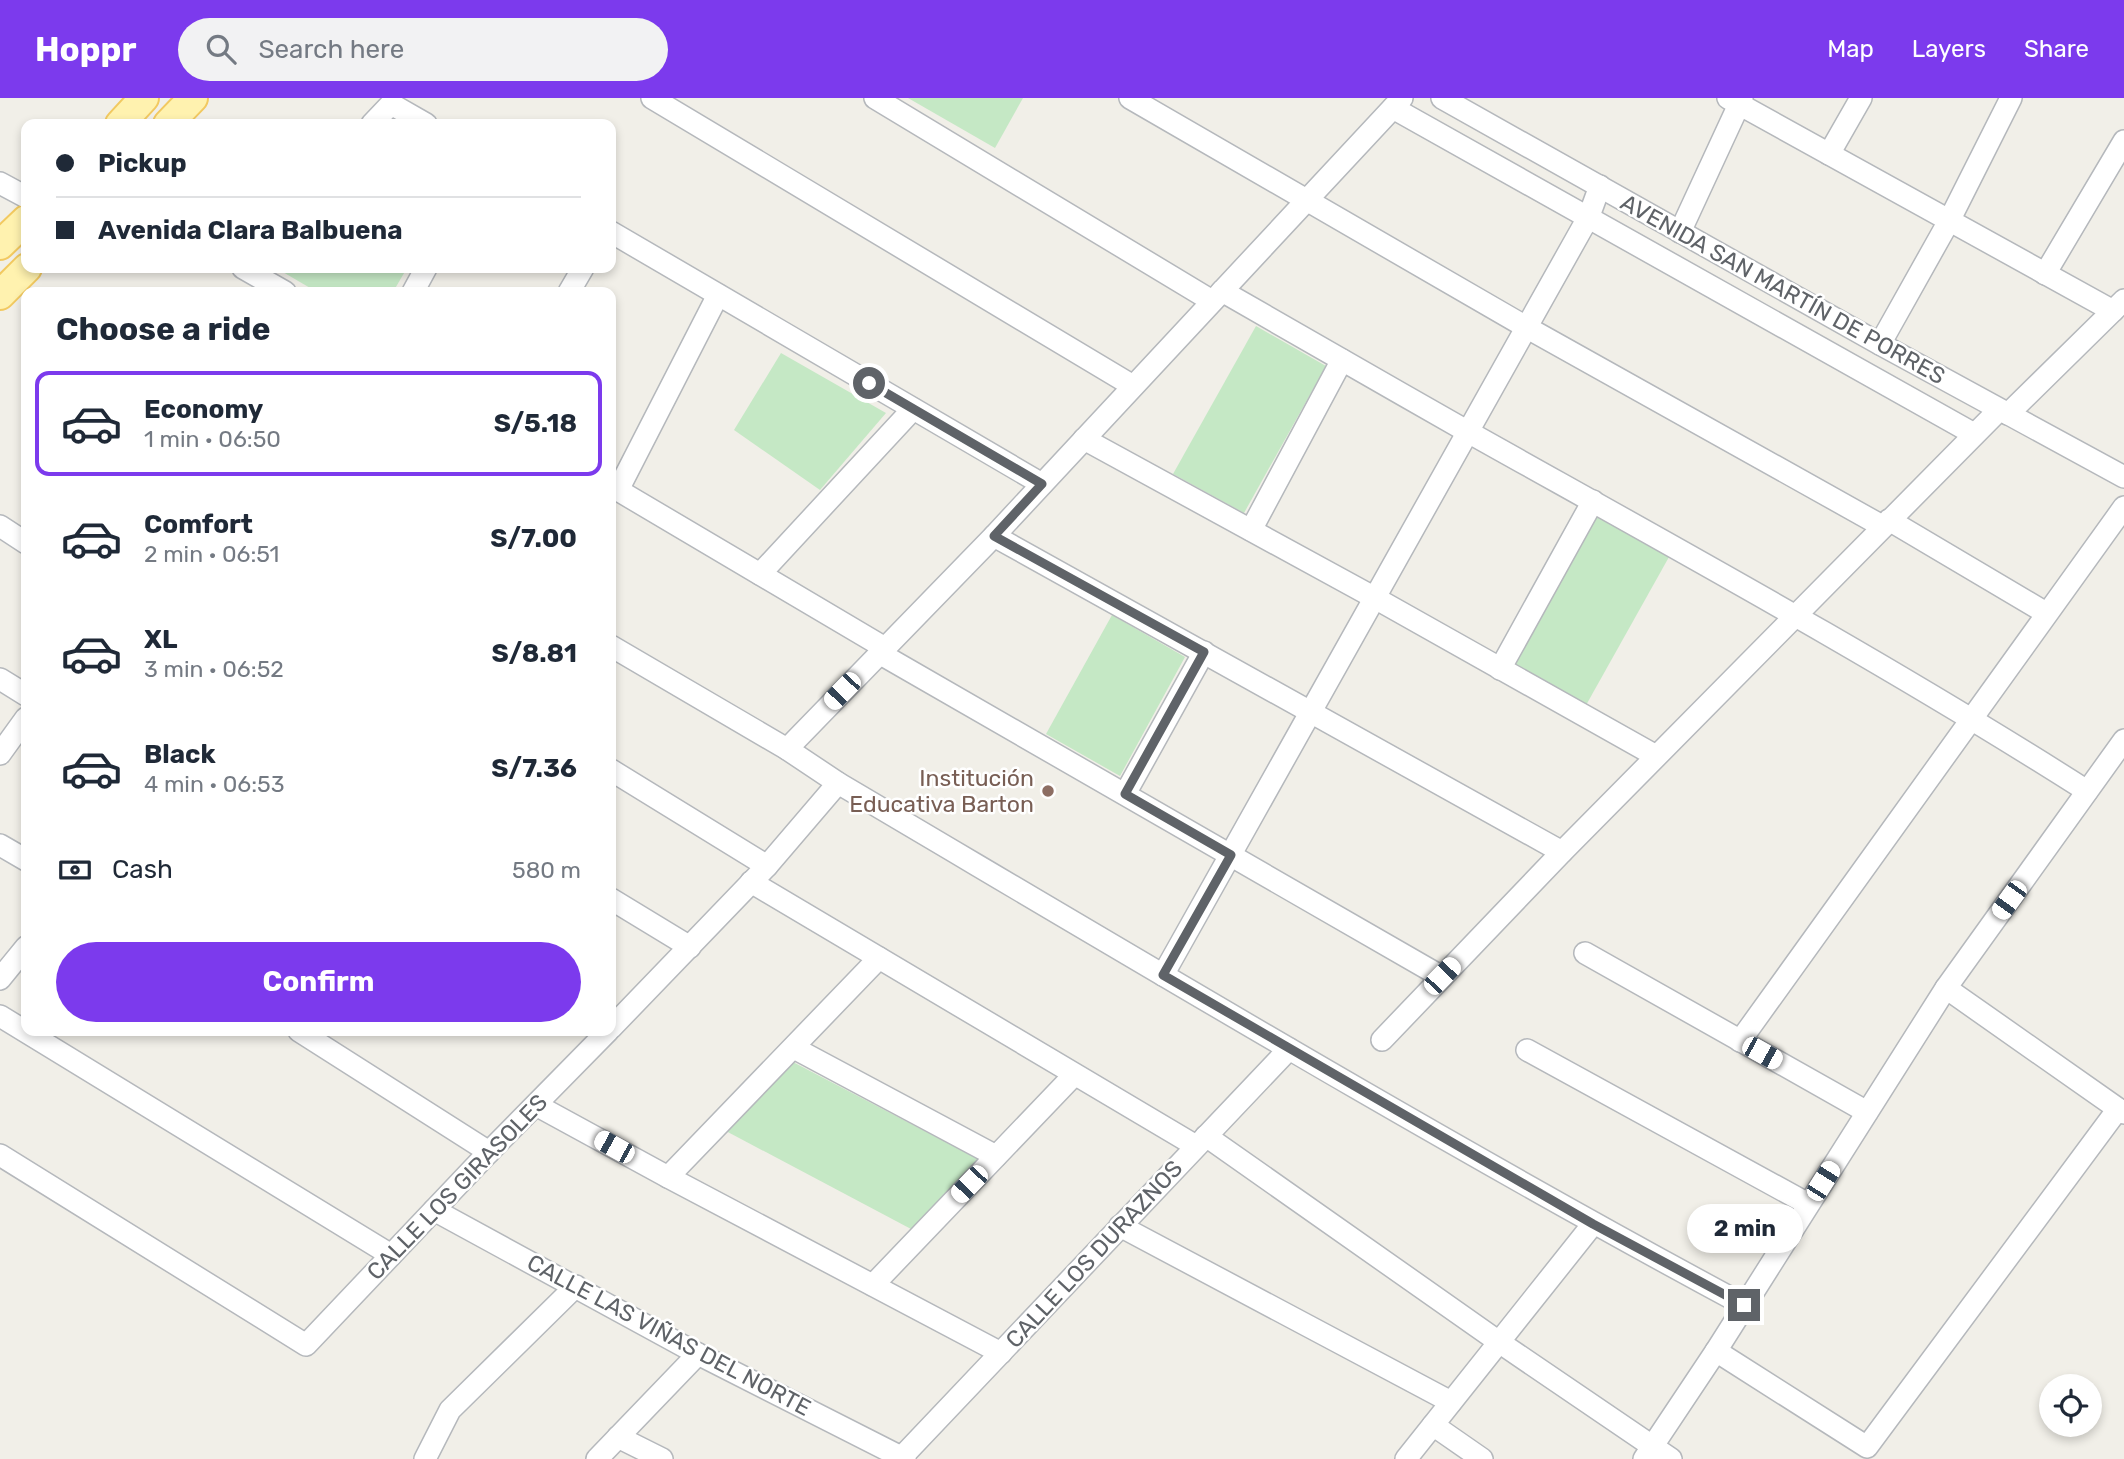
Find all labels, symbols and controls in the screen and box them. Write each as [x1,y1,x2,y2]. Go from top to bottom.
search box [178,18,668,81]
text: Hoppr [35,30,136,69]
icon: search [202,30,240,68]
text: Search here [258,34,404,65]
text: Map [1827,35,1874,63]
text: Layers [1912,35,1986,63]
text: Share [2024,35,2089,63]
text: Pickup [98,148,187,179]
street label: AVENIDA SAN MARTÍN DE PORRES [1616,188,1950,390]
text: Avenida Clara Balbuena [98,215,403,246]
text: Choose a ride [56,310,270,348]
route start [853,367,885,399]
icon: car [60,392,123,455]
text: Economy [144,394,263,425]
text: S/5.18 [494,408,577,439]
text: 1 min · 06:50 [144,425,281,453]
icon: car [60,507,123,570]
text: Comfort [144,509,253,540]
text: S/7.00 [490,523,577,554]
text: 2 min · 06:51 [144,540,279,568]
icon: car [60,622,123,685]
text: XL [144,624,177,655]
text: S/8.81 [492,638,577,669]
text: 3 min · 06:52 [144,655,284,683]
car [820,669,865,713]
icon: car [60,737,123,800]
text: Black [144,739,216,770]
text: S/7.36 [491,753,577,784]
place label: Institución Educativa Barton [849,764,1034,818]
text: 4 min · 06:53 [144,770,285,798]
marker: Institución Educativa Barton [1040,783,1056,799]
icon: cash [56,851,94,889]
text: Cash [112,854,173,885]
text: 580 m [512,856,581,884]
car [1989,877,2030,923]
button: Confirm [56,942,581,1022]
car [1420,954,1465,998]
car [1739,1034,1786,1072]
street label: CALLE LOS GIRASOLES [361,1088,553,1286]
car [591,1128,638,1166]
street label: CALLE LOS DURAZNOS [1000,1154,1188,1354]
car [1803,1158,1844,1204]
car [947,1162,992,1206]
callout: 2 min [1686,1204,1802,1252]
text: 2 min [1714,1214,1776,1242]
street label: CALLE LAS VIÑAS DEL NORTE [522,1248,816,1422]
route end [1728,1289,1760,1321]
map controls [2039,1374,2102,1437]
button: locate [2039,1374,2102,1437]

